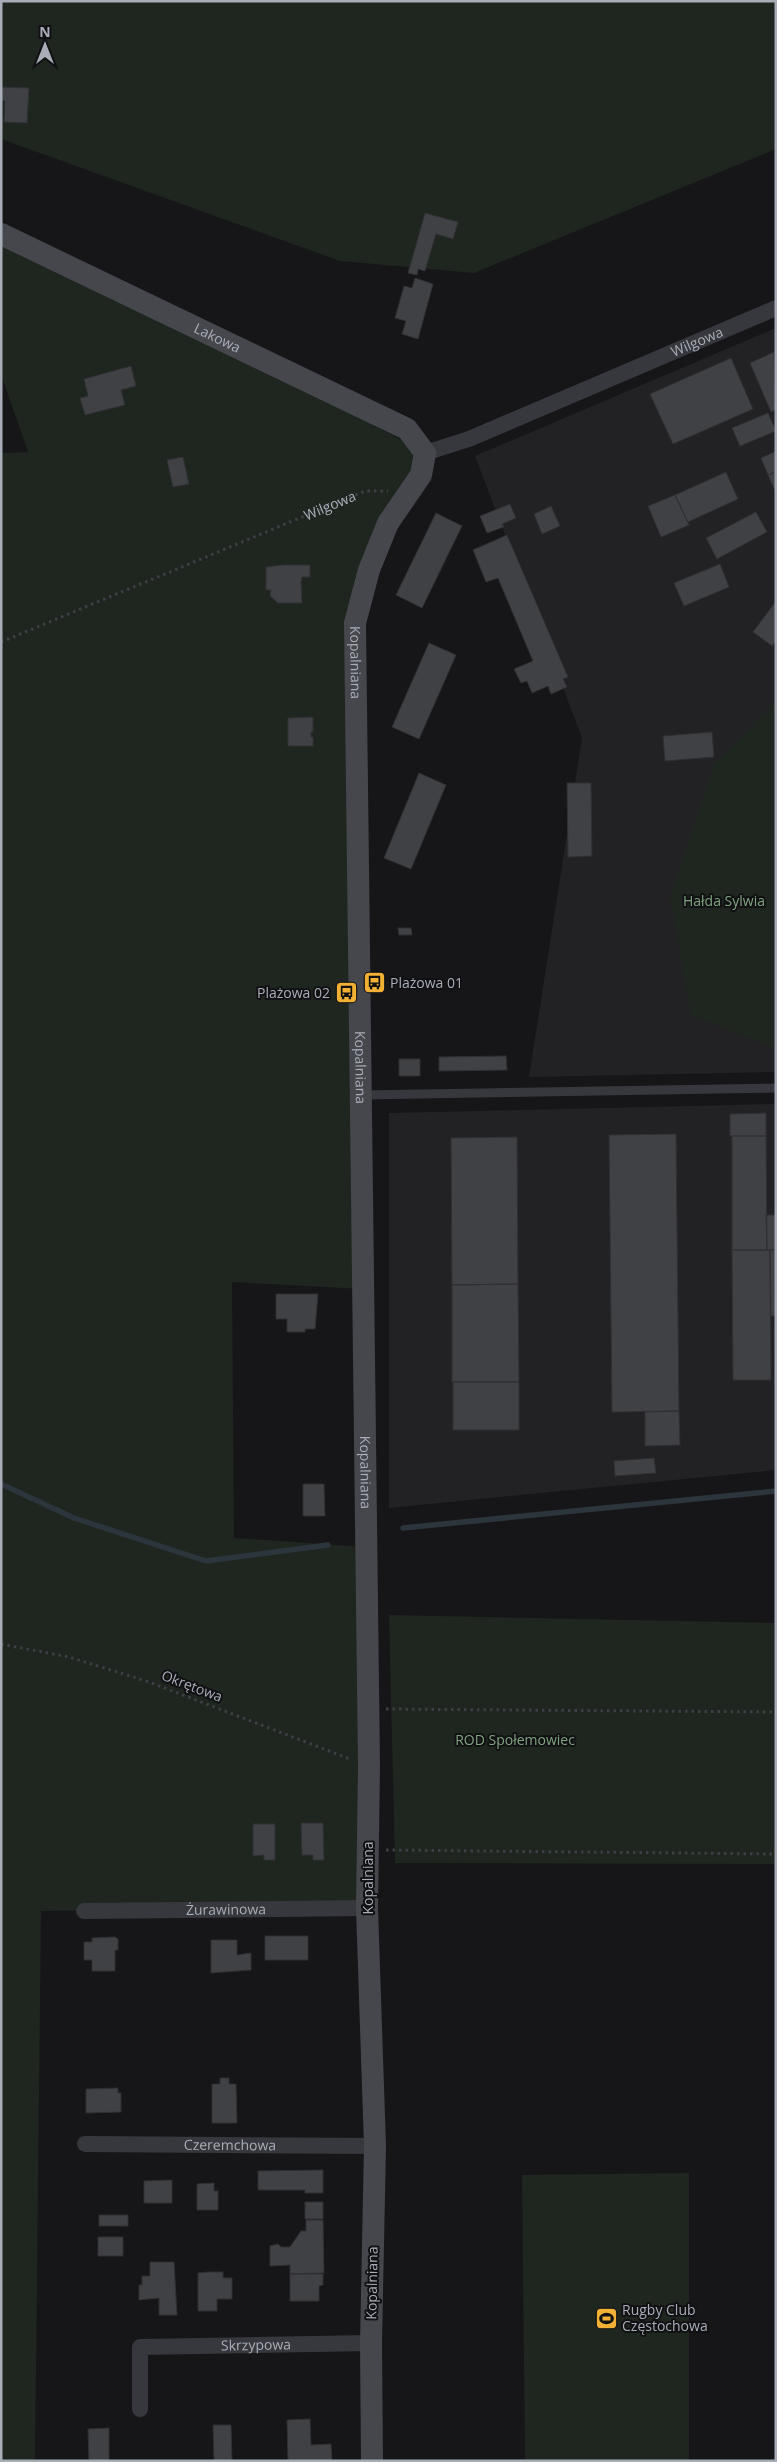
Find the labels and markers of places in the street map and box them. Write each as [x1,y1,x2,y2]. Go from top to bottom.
bus stop icon: Plażowa 01 [362,971,386,995]
place label: Plażowa 01 [390,973,463,992]
bus stop icon: Plażowa 02 [334,981,358,1005]
place label: Plażowa 02 [257,983,330,1002]
place label: Rugby Club Częstochowa [622,2300,708,2335]
sports icon: Rugby Club Częstochowa [594,2306,618,2330]

